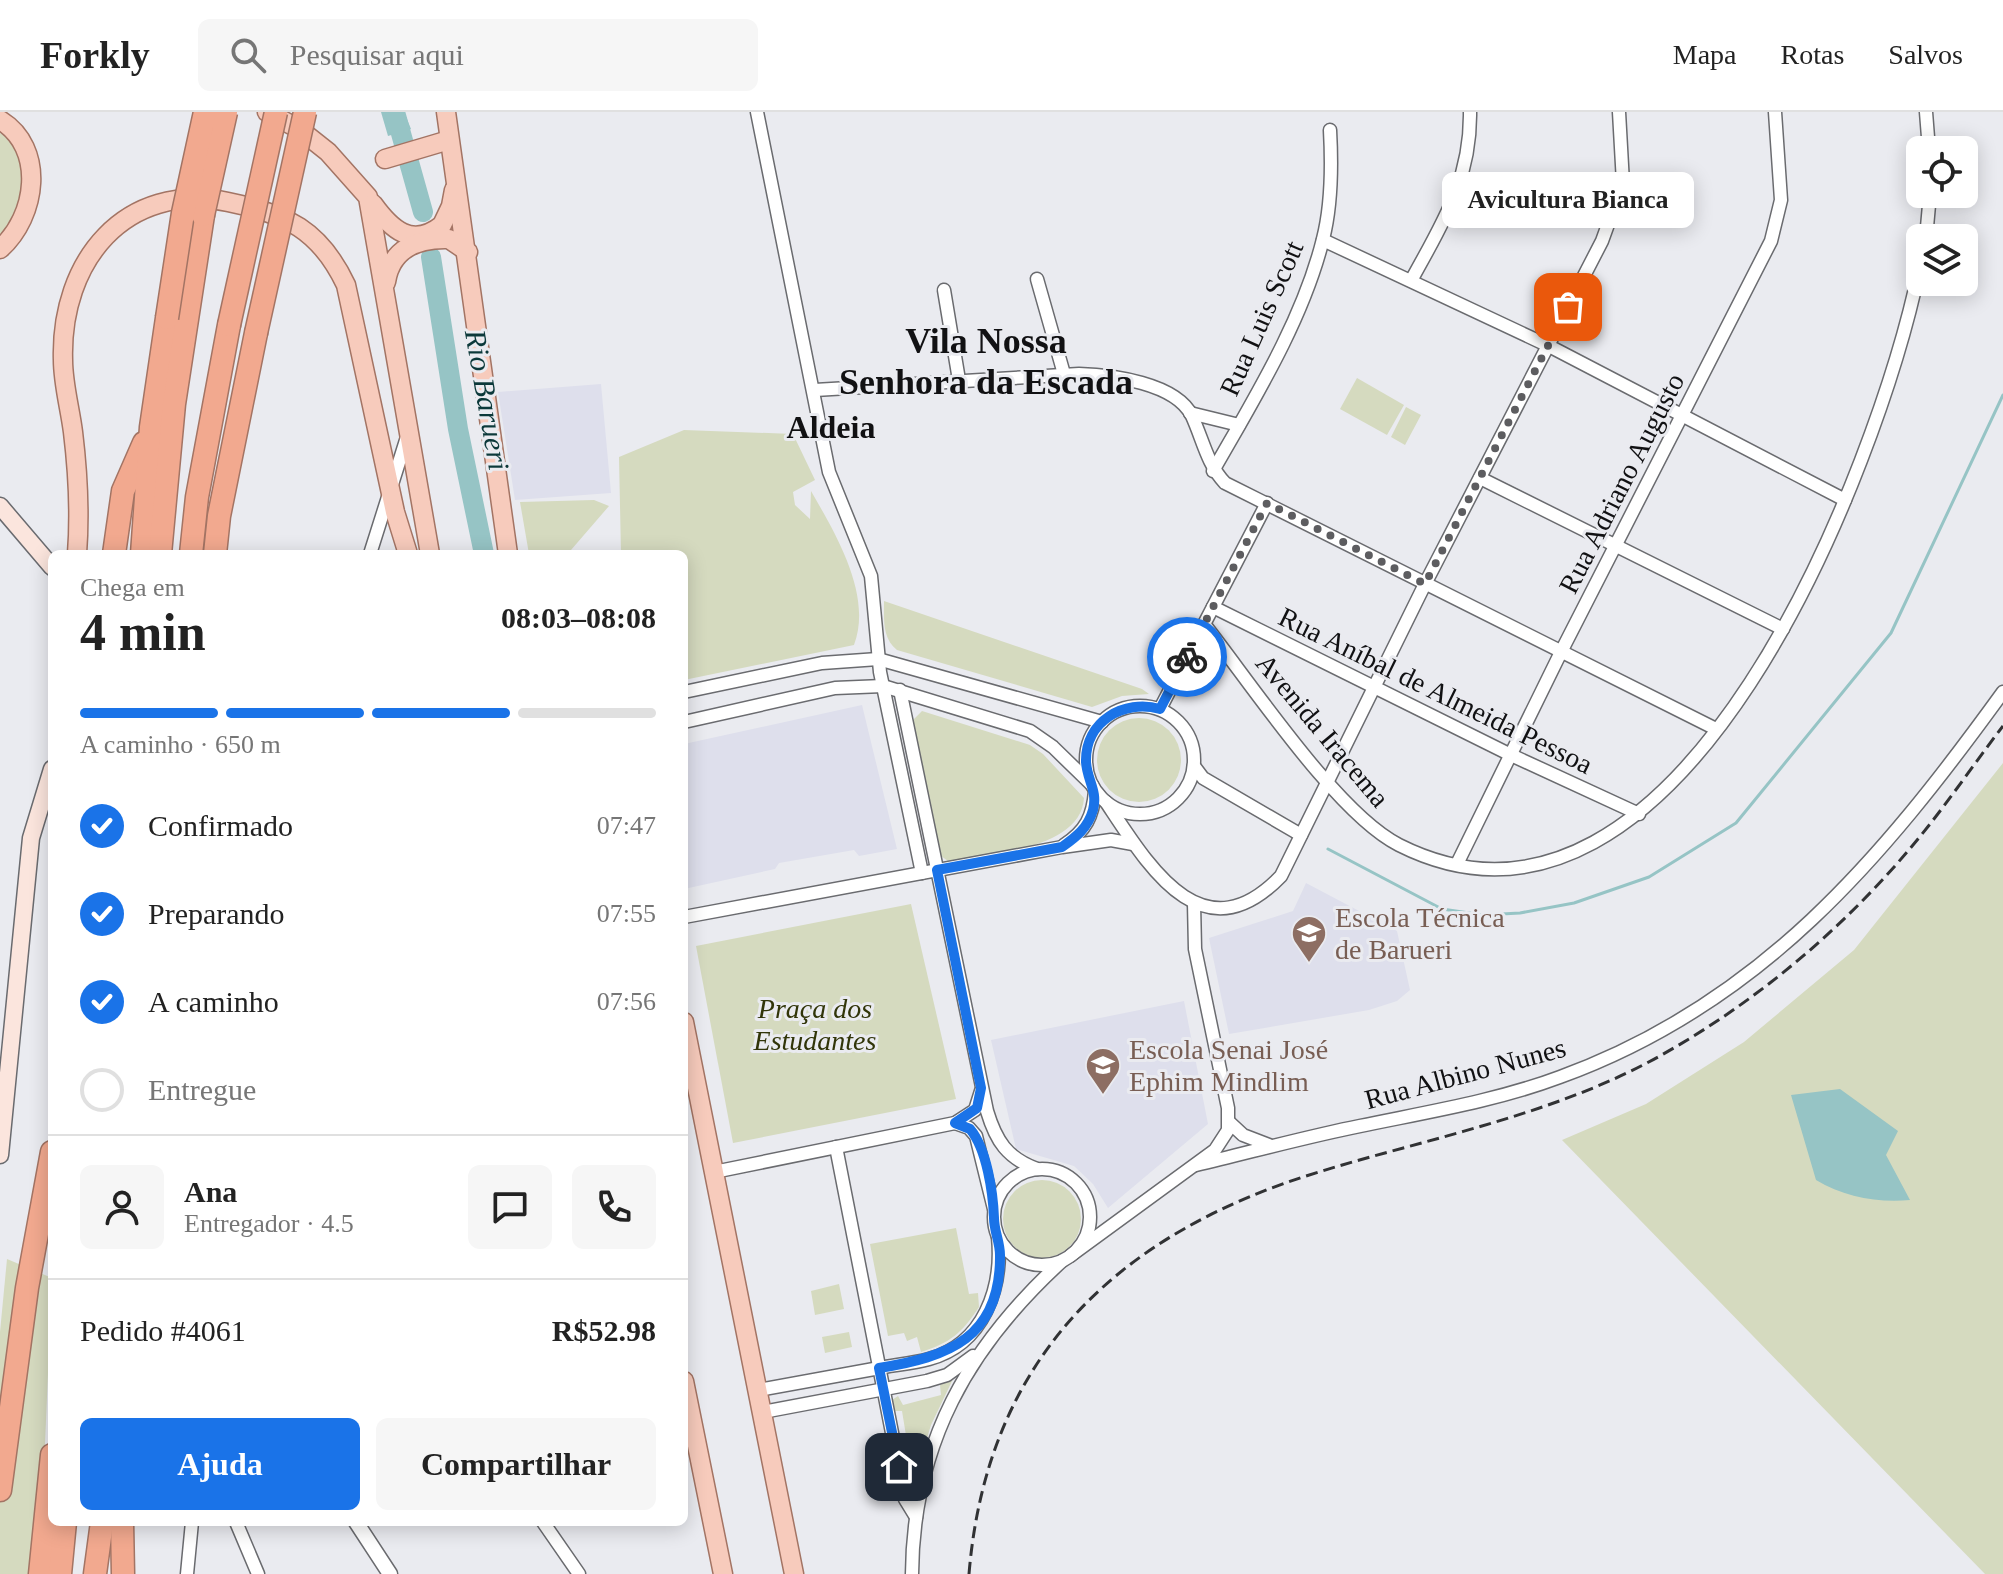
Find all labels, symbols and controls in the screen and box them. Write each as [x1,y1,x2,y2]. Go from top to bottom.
search box [198,19,758,91]
icon: search [226,33,270,77]
text: Forkly [40,34,150,76]
text: Pesquisar aqui [290,38,464,71]
text: Mapa [1673,39,1737,70]
text: Rotas [1781,39,1844,70]
text: Salvos [1888,39,1963,70]
map controls [1906,136,1978,296]
button: locate [1906,136,1978,208]
callout: Avicultura Bianca [1442,171,1694,227]
text: Avicultura Bianca [1467,185,1669,214]
button: layers [1906,224,1978,296]
street label: Rua Luis Scott [1213,236,1310,401]
pin [1534,273,1602,341]
icon: bag [1546,285,1590,329]
district label: Vila Nossa Senhora da Escada [839,321,1133,402]
water label: Rio Barueri [459,326,516,473]
street label: Rua Adriano Augusto [1553,368,1690,598]
district label: Aldeia [787,409,875,445]
text: Chega em [80,573,185,602]
text: 08:03–08:08 [501,601,656,634]
street label: Rua Aníbal de Almeida Pessoa [1274,601,1598,780]
text: 4 min [80,604,206,661]
courier [1147,617,1227,697]
icon: bike [1165,635,1209,679]
street label: Avenida Iracema [1250,648,1396,813]
text: A caminho · 650 m [80,730,281,759]
icon: check [80,804,124,848]
text: Confirmado [148,809,293,842]
text: 07:47 [597,811,656,840]
icon: check [80,892,124,936]
text: Preparando [148,897,285,930]
text: 07:55 [597,899,656,928]
place label: Escola Técnica de Barueri [1335,902,1505,965]
school or university icon: Escola Técnica de Barueri [1290,914,1328,964]
icon: check [80,980,124,1024]
text: A caminho [148,985,279,1018]
text: 07:56 [597,987,656,1016]
park label: Praça dos Estudantes [753,993,877,1056]
street label: Rua Albino Nunes [1361,1032,1569,1115]
place label: Escola Senai José Ephim Mindlim [1129,1034,1328,1097]
school or university icon: Escola Senai José Ephim Mindlim [1084,1046,1122,1096]
text: Entregue [148,1073,256,1106]
button: person [80,1165,164,1249]
button: chat [468,1165,552,1249]
button: phone [572,1165,656,1249]
text: Ana [184,1175,237,1208]
text: Entregador · 4.5 [184,1209,354,1238]
text: Pedido #4061 [80,1314,246,1347]
text: R$52.98 [552,1314,656,1347]
button: Ajuda [80,1418,360,1510]
button: Compartilhar [376,1418,656,1510]
pin [865,1433,933,1501]
icon: home [877,1445,921,1489]

